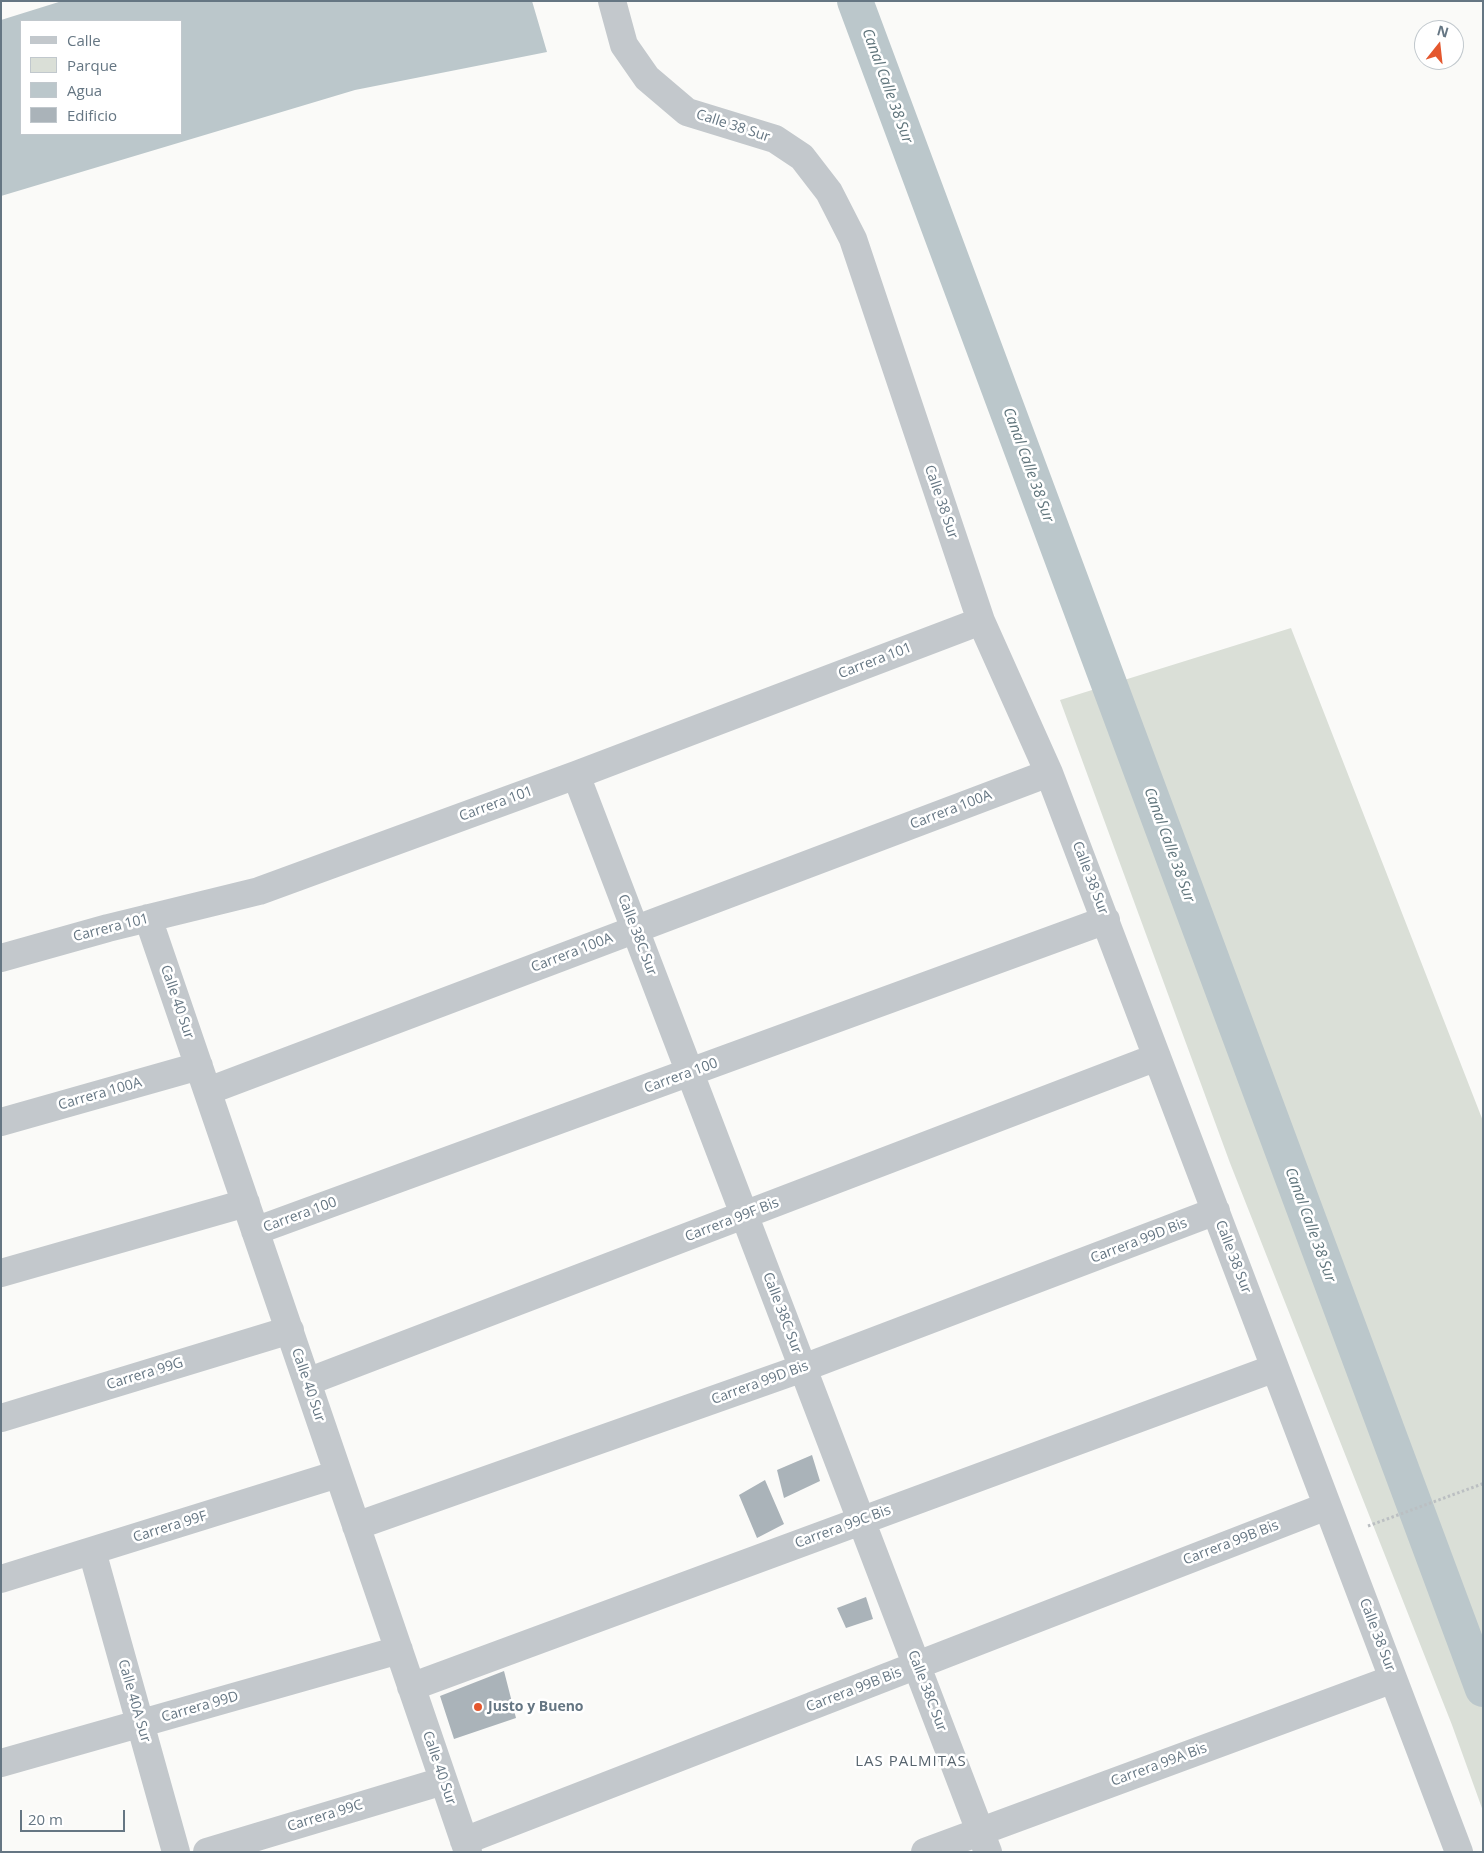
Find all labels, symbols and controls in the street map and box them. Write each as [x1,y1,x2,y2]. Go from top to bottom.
legend [20,20,182,135]
north arrow [1414,20,1464,70]
text: N [1435,20,1451,42]
water label: Canal Calle 38 Sur [858,26,916,146]
text: Calle [67,30,101,50]
text: Parque [67,55,117,75]
text: Agua [67,80,102,100]
text: Edificio [67,105,117,125]
street label: Calle 38 Sur [694,106,772,146]
water label: Canal Calle 38 Sur [999,405,1057,525]
street label: Calle 38 Sur [921,463,961,541]
street label: Carrera 101 [836,639,914,683]
street label: Carrera 101 [457,783,535,825]
water label: Canal Calle 38 Sur [1140,785,1198,905]
street label: Carrera 100A [908,787,994,833]
street label: Calle 38 Sur [1068,839,1112,917]
street label: Calle 38C Sur [614,892,660,978]
street label: Carrera 101 [72,911,150,945]
street label: Carrera 100A [529,930,615,976]
street label: Calle 40 Sur [157,963,197,1041]
street label: Carrera 100 [642,1055,720,1097]
street label: Carrera 100A [56,1074,144,1114]
water label: Canal Calle 38 Sur [1281,1165,1339,1285]
street label: Carrera 100 [261,1194,339,1236]
street label: Carrera 99F Bis [683,1194,781,1246]
street label: Carrera 99D Bis [1088,1215,1190,1267]
street label: Calle 38 Sur [1211,1218,1255,1296]
street label: Calle 38C Sur [759,1270,805,1356]
street label: Calle 40 Sur [288,1346,328,1424]
street label: Carrera 99G [105,1354,185,1394]
street label: Carrera 99D Bis [709,1358,811,1408]
street label: Carrera 99C Bis [793,1502,893,1552]
street label: Carrera 99F [131,1508,209,1546]
street label: Carrera 99B Bis [1181,1517,1281,1569]
street label: Calle 38 Sur [1355,1596,1399,1674]
street label: Calle 38C Sur [904,1648,950,1734]
street label: Calle 40A Sur [114,1658,154,1744]
street label: Carrera 99B Bis [804,1664,904,1716]
street label: Carrera 99D [160,1688,240,1726]
place label: Justo y Bueno [488,1699,584,1715]
marker: Justo y Bueno [472,1701,484,1713]
street label: Calle 40 Sur [419,1729,459,1807]
street label: Carrera 99A Bis [1109,1740,1209,1790]
district label: LAS PALMITAS [854,1753,968,1771]
street label: Carrera 99C [285,1797,365,1835]
scale bar [22,1800,128,1832]
text: 20 m [28,1809,63,1829]

